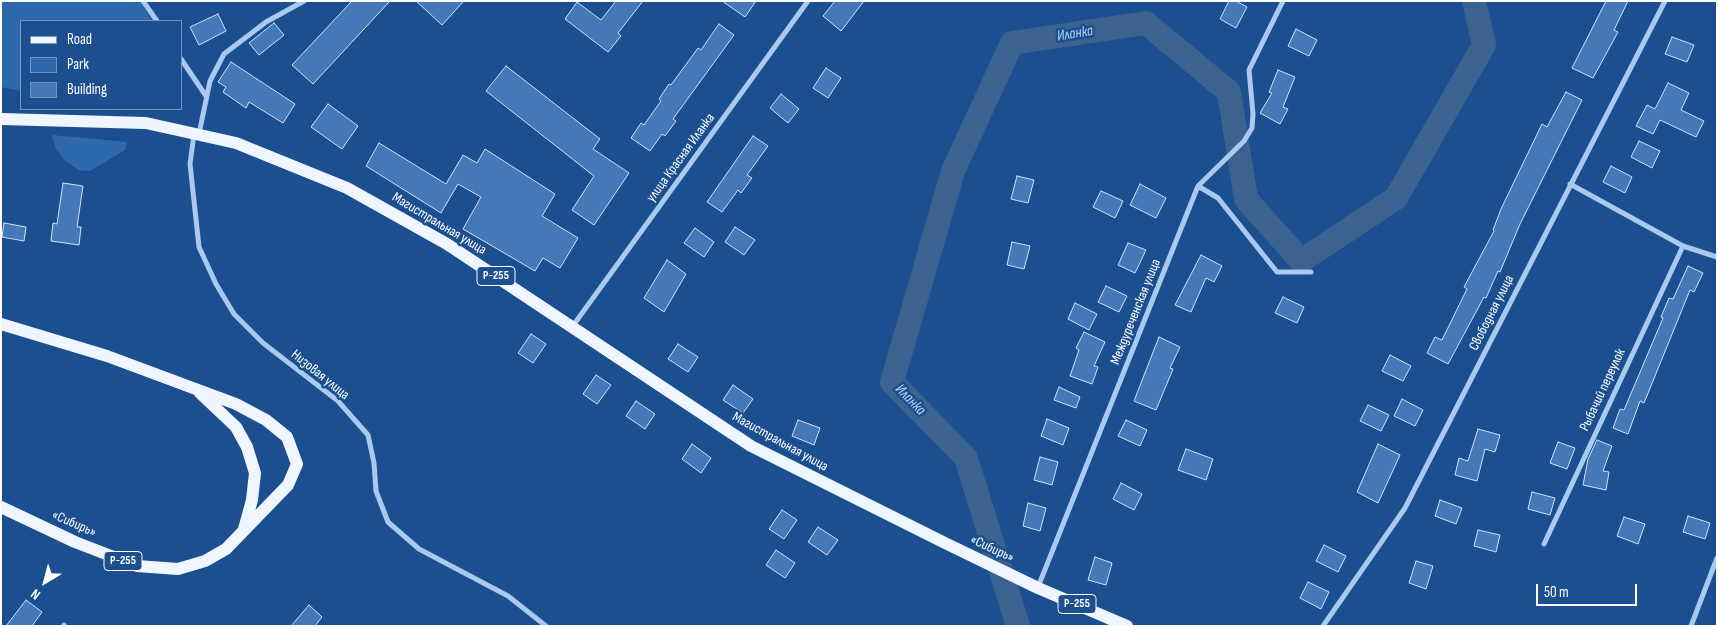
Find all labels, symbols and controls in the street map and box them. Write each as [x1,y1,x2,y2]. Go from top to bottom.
legend [20,20,182,110]
water label: Иланка [1056,22,1094,46]
text: Road [67,30,92,49]
text: Park [67,55,89,74]
text: Building [67,80,107,99]
street label: улица Красная Иланка [643,110,719,206]
street label: Магистральная улица [389,189,489,259]
street label: Междуреченская улица [1107,257,1165,367]
road number: Р-255 [477,266,515,286]
street label: Свободная улица [1466,273,1518,353]
street label: Низовая улица [287,346,353,404]
street label: Рыбачий переулок [1577,346,1629,434]
water label: Иланка [891,381,929,419]
street label: Магистральная улица [729,409,831,475]
street label: «Сибирь» [49,507,99,541]
street label: «Сибирь» [967,532,1017,566]
road number: Р-255 [104,552,142,570]
north arrow [20,557,70,607]
scale bar [1538,574,1639,606]
text: 50 m [1544,583,1569,602]
text: N [28,585,44,603]
road number: Р-255 [1058,594,1096,614]

